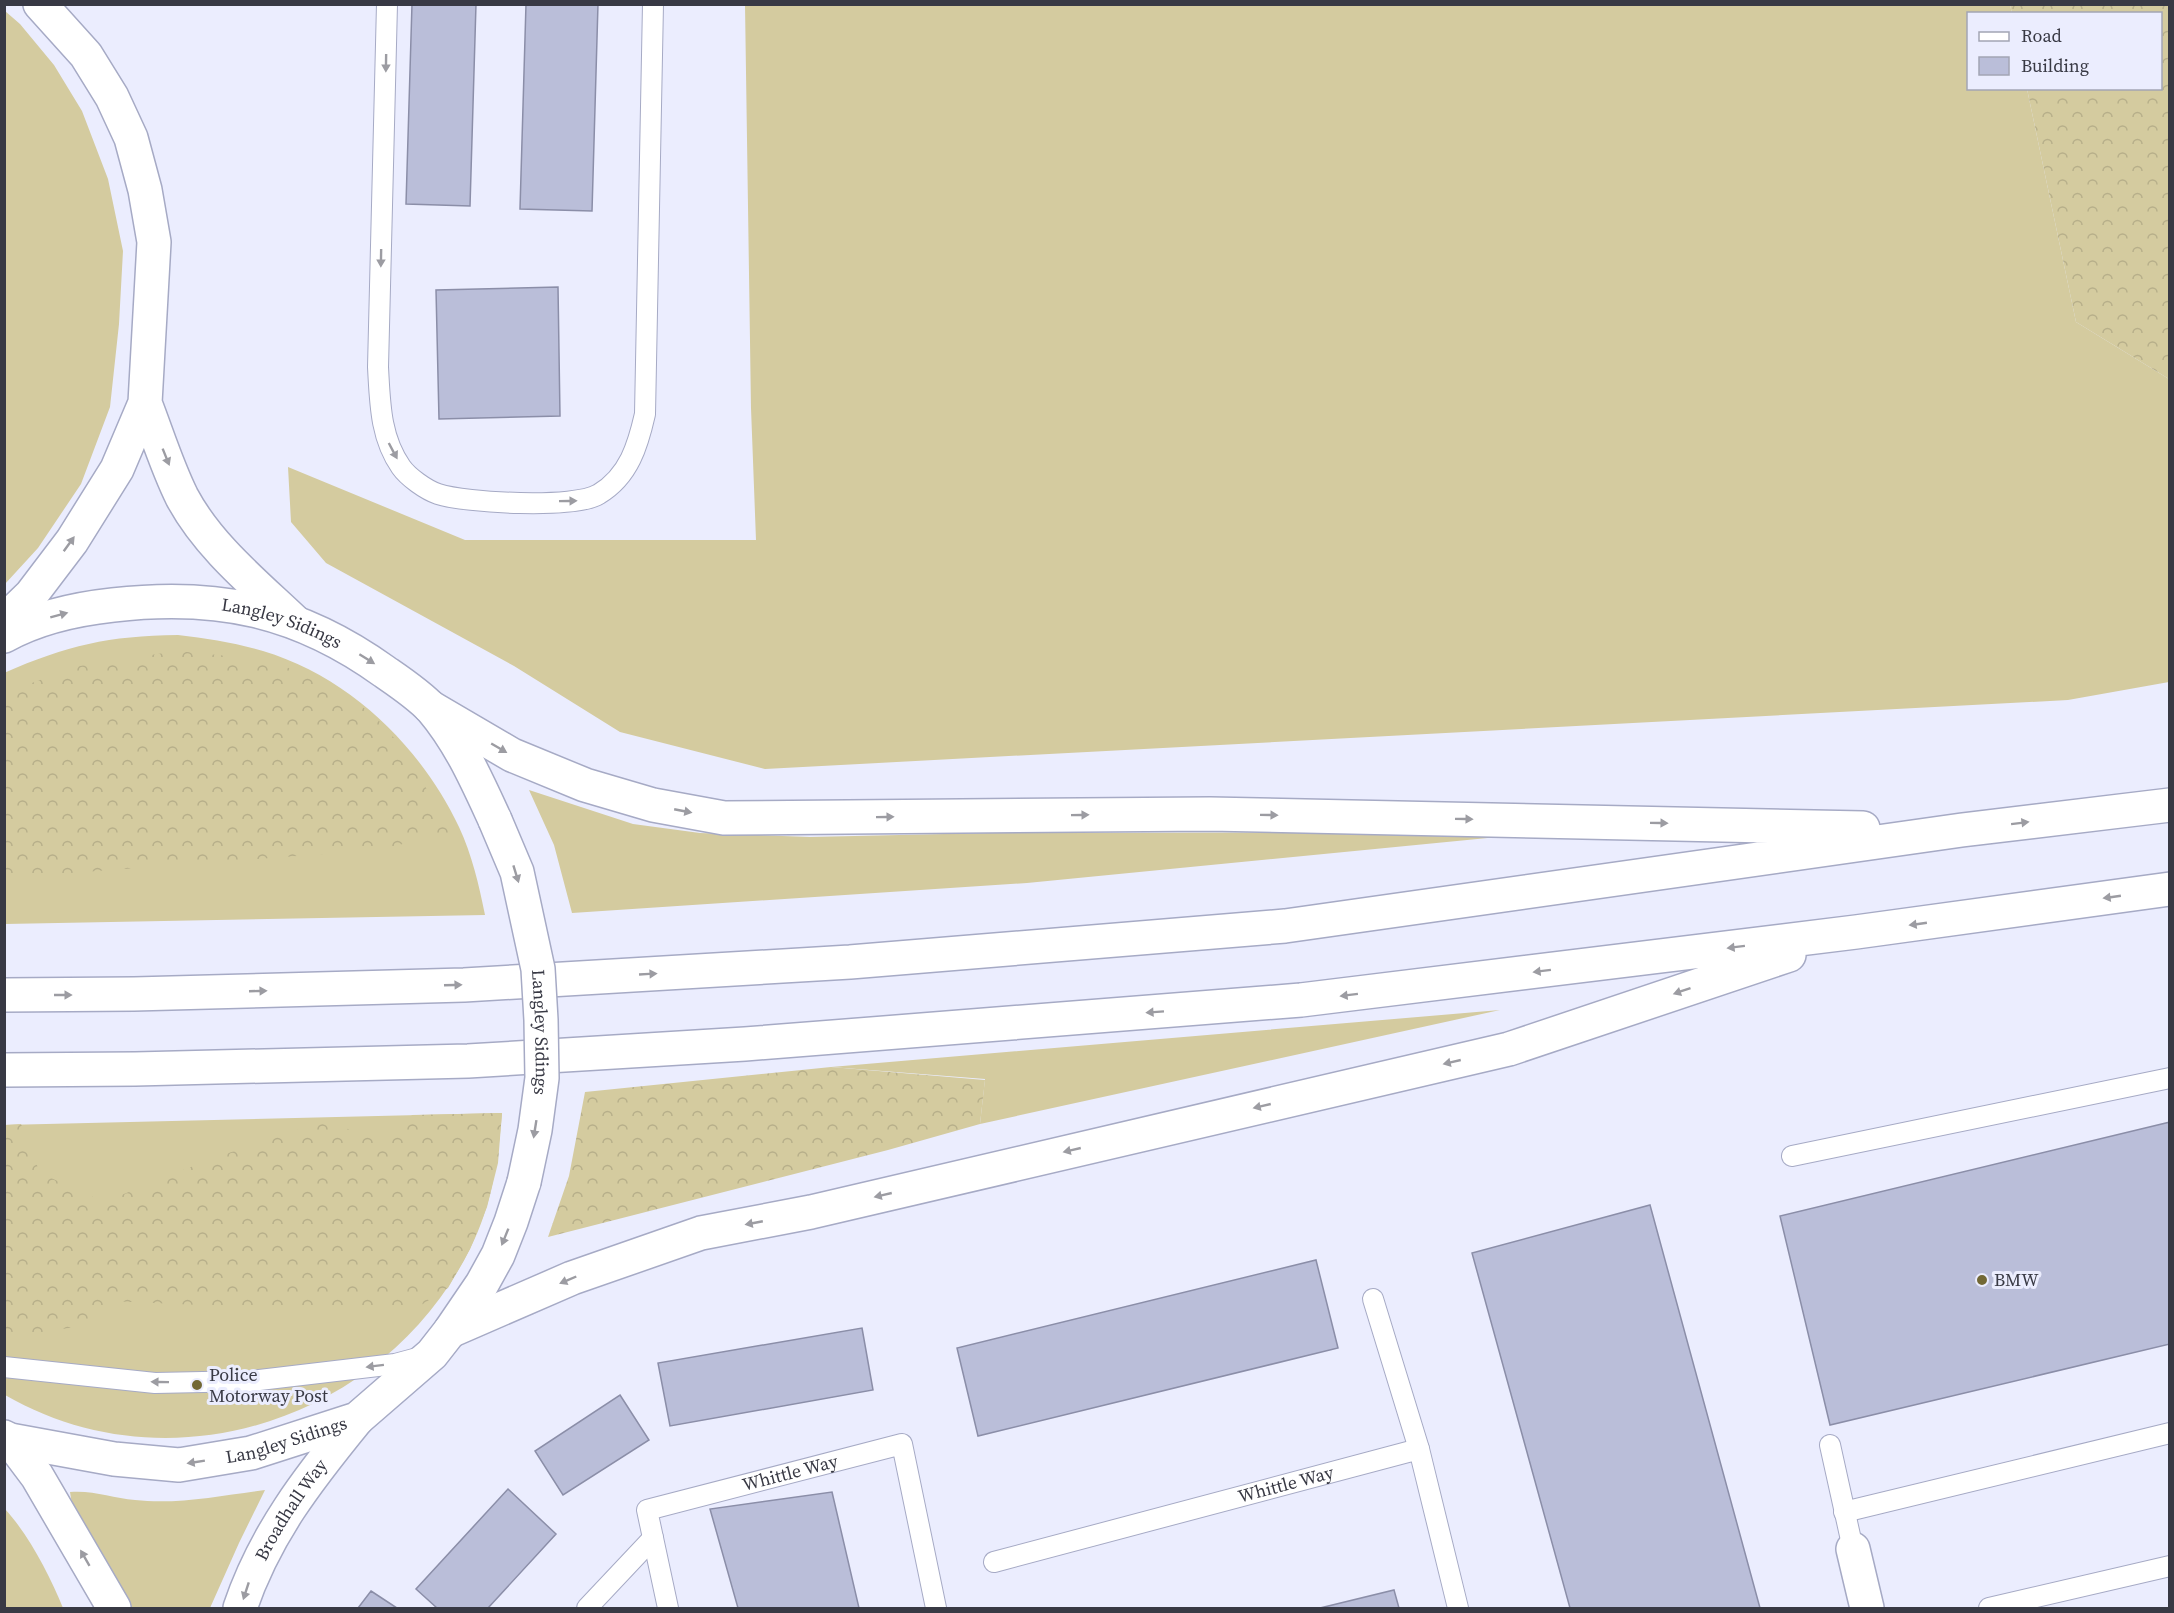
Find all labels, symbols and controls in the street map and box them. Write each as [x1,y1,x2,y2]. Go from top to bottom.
legend [1967,12,2162,90]
text: Road [2021,23,2062,48]
one-way arrow [381,53,390,72]
text: Building [2021,53,2089,78]
one-way arrow [376,248,385,267]
one-way arrow [388,442,397,459]
one-way arrow [162,448,171,466]
one-way arrow [558,497,577,506]
one-way arrow [63,537,75,552]
street label: Langley Sidings [220,592,347,654]
one-way arrow [50,610,68,619]
one-way arrow [358,654,375,665]
one-way arrow [491,742,507,753]
one-way arrow [673,807,692,816]
one-way arrow [1070,810,1089,820]
one-way arrow [1259,810,1278,820]
one-way arrow [875,812,894,822]
one-way arrow [1454,814,1473,824]
one-way arrow [2011,818,2030,828]
one-way arrow [1649,819,1668,828]
one-way arrow [512,865,522,883]
one-way arrow [2102,892,2121,902]
one-way arrow [1909,919,1928,928]
one-way arrow [1726,942,1745,952]
one-way arrow [1533,966,1552,976]
street label: Langley Sidings [526,969,555,1097]
one-way arrow [638,969,657,978]
one-way arrow [443,980,462,990]
one-way arrow [248,986,267,995]
one-way arrow [1672,987,1690,996]
one-way arrow [53,990,72,1000]
one-way arrow [1339,990,1358,999]
one-way arrow [1145,1007,1164,1017]
one-way arrow [1443,1058,1462,1067]
one-way arrow [1253,1102,1272,1111]
one-way arrow [530,1119,539,1138]
one-way arrow [1063,1146,1082,1156]
one-way arrow [873,1190,892,1200]
one-way arrow [744,1219,763,1228]
one-way arrow [500,1228,509,1246]
place label: BMW [1994,1267,2039,1292]
marker: BMW [1975,1273,1989,1287]
one-way arrow [558,1275,576,1285]
place label: Police Motorway Post [209,1362,328,1408]
one-way arrow [365,1362,384,1371]
one-way arrow [150,1377,169,1387]
marker: Police Motorway Post [190,1378,204,1392]
street label: Langley Sidings [224,1410,350,1469]
street label: Whittle Way [739,1448,841,1497]
street label: Broadhall Way [248,1453,333,1565]
one-way arrow [186,1458,205,1467]
street label: Whittle Way [1235,1459,1337,1509]
one-way arrow [80,1549,90,1566]
one-way arrow [241,1582,250,1600]

